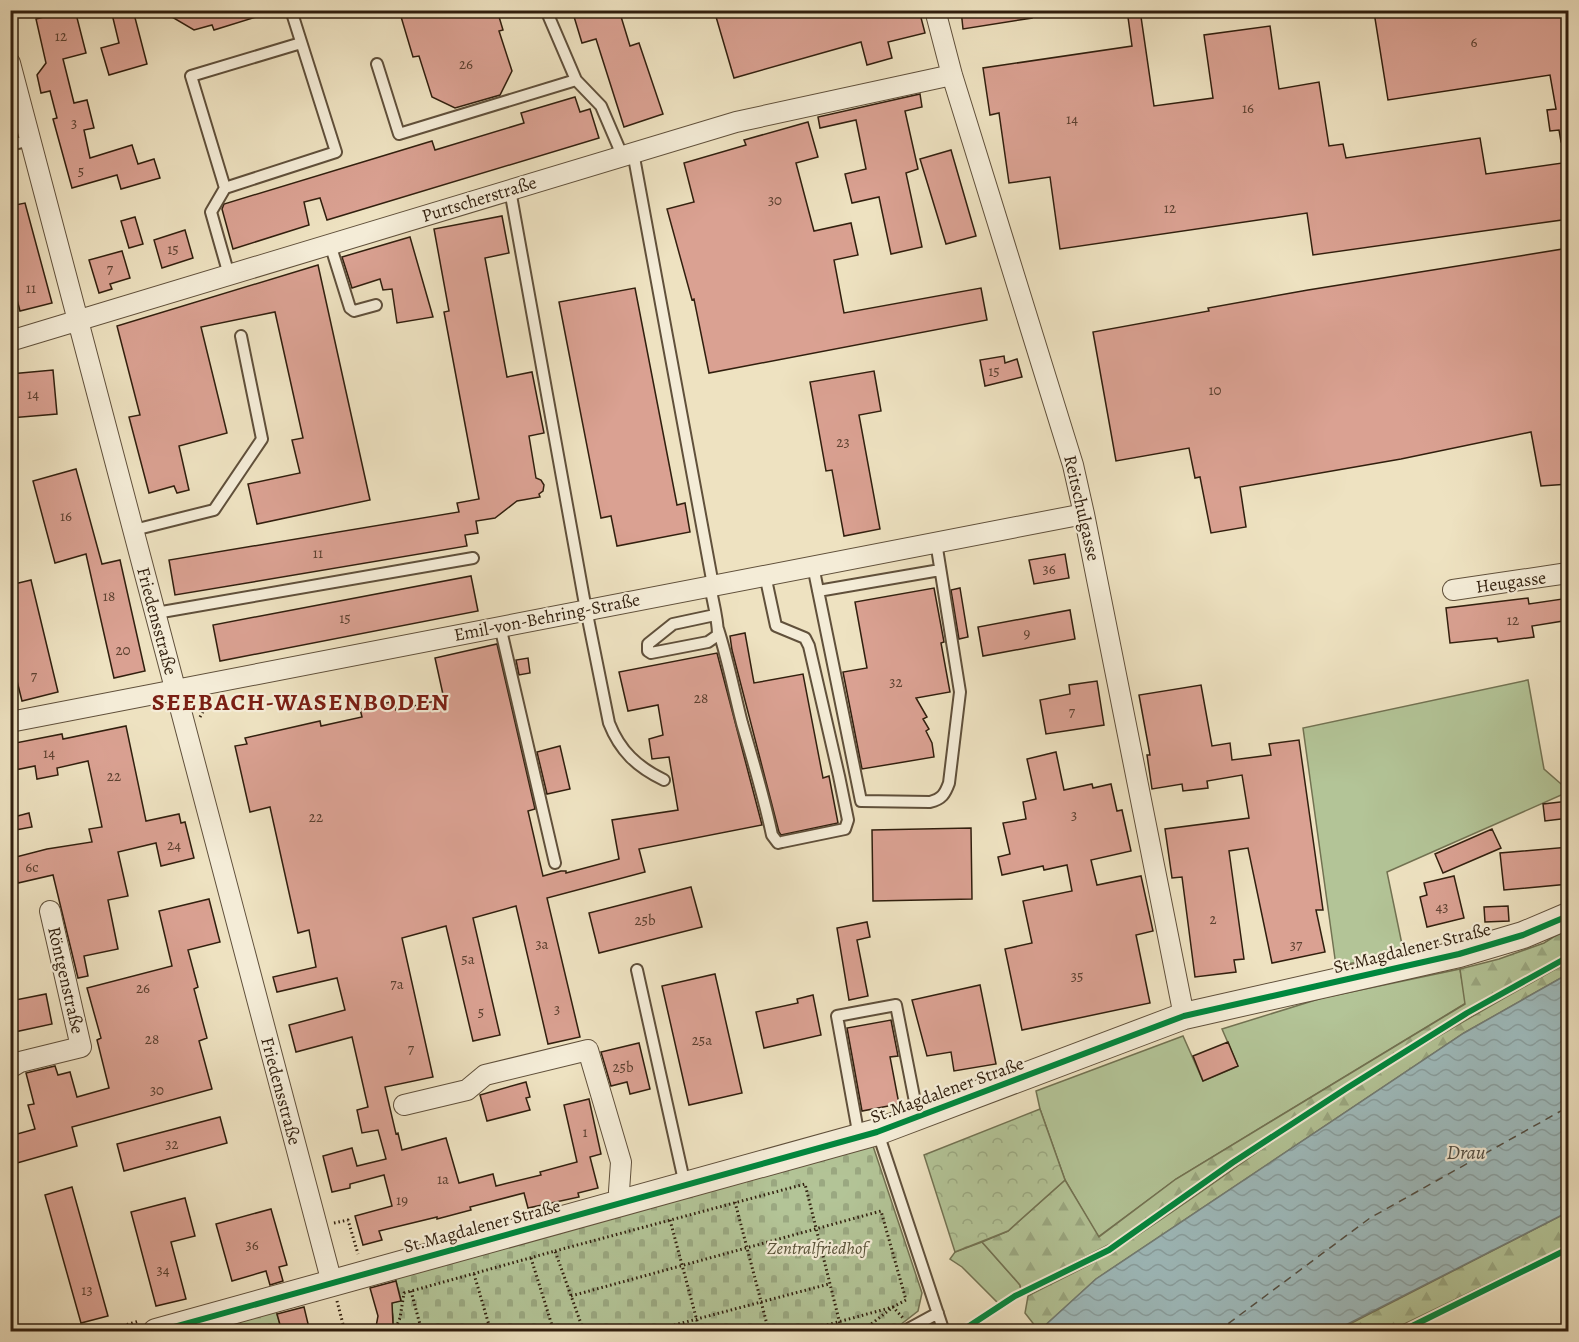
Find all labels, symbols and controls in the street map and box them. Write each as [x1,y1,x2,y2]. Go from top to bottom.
house number: 12 [55,26,67,46]
house number: 6 [1471,32,1478,52]
house number: 26 [459,54,473,74]
house number: 16 [1242,98,1254,118]
house number: 14 [1066,109,1078,129]
house number: 3 [71,113,77,133]
house number: 5 [78,161,84,181]
street label: Purtscherstraße [419,170,539,228]
house number: 30 [768,190,782,210]
house number: 12 [1164,198,1176,218]
house number: 15 [167,239,179,259]
house number: 7 [107,259,114,279]
house number: 11 [26,278,36,298]
house number: 15 [988,361,1000,381]
house number: 10 [1208,380,1222,400]
house number: 14 [27,384,39,404]
house number: 23 [836,432,850,452]
street label: Reitschulgasse [1058,453,1106,563]
house number: 16 [60,506,72,526]
house number: 11 [313,543,323,563]
house number: 36 [1042,559,1056,579]
street label: Friedensstraße [131,564,183,678]
street label: Heugasse [1474,565,1548,599]
house number: 18 [103,586,115,606]
street label: Emil-von-Behring-Straße [452,587,642,647]
house number: 15 [339,608,351,628]
house number: 12 [1507,610,1519,630]
house number: 9 [1024,623,1031,643]
house number: 20 [115,640,131,660]
house number: 7 [31,666,38,686]
house number: 32 [889,672,903,692]
district label: SEEBACH-WASENBODEN [152,686,450,718]
house number: 28 [694,688,708,708]
house number: 7 [1069,702,1076,722]
house number: 14 [43,743,55,763]
house number: 22 [107,766,121,786]
house number: 3 [1071,805,1077,825]
house number: 22 [309,807,323,827]
house number: 24 [167,835,181,855]
house number: 6c [25,857,39,877]
house number: 43 [1435,897,1449,917]
house number: 2 [1209,909,1217,929]
house number: 25b [634,910,656,930]
street label: St.Magdalener Straße [1331,917,1493,979]
street label: Röntgenstraße [42,924,90,1036]
house number: 3a [535,934,549,954]
house number: 37 [1290,935,1303,955]
house number: 5a [461,949,475,969]
house number: 35 [1071,966,1083,986]
house number: 7a [390,974,404,994]
house number: 26 [136,978,150,998]
house number: 3 [554,999,560,1019]
house number: 5 [478,1002,484,1022]
house number: 28 [145,1029,159,1049]
house number: 25a [692,1030,712,1050]
street label: Friedensstraße [255,1034,307,1148]
house number: 7 [408,1039,415,1059]
street label: St.Magdalener Straße [867,1051,1027,1129]
house number: 25b [612,1057,634,1077]
house number: 30 [150,1080,164,1100]
house number: 1 [582,1122,588,1142]
house number: 32 [165,1134,179,1154]
water label: Drau [1446,1139,1486,1166]
house number: 1a [437,1169,449,1189]
house number: 19 [396,1190,408,1210]
street label: St.Magdalener Straße [401,1193,563,1259]
house number: 36 [245,1235,259,1255]
park label: Zentralfriedhof [767,1236,870,1260]
house number: 34 [156,1260,170,1280]
house number: 13 [81,1280,93,1300]

